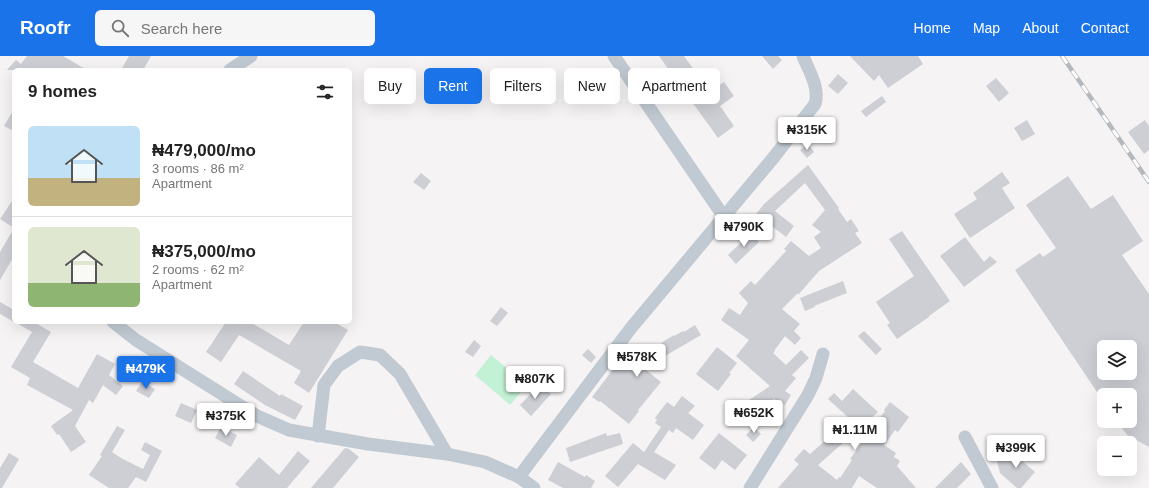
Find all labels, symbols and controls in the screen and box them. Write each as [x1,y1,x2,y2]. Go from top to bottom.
search box [95,10,375,46]
text: Roofr [20,17,71,38]
icon: search [109,17,131,39]
text: Search here [141,20,222,37]
text: Home [914,20,951,36]
text: Map [973,20,1000,36]
text: About [1022,20,1059,36]
text: Contact [1081,20,1129,36]
chip: Buy [364,68,416,104]
chip: Rent [424,68,482,104]
chip: Filters [490,68,556,104]
chip: New [564,68,620,104]
chip: Apartment [628,68,720,104]
icon: filters [314,81,336,103]
text: 9 homes [28,82,97,101]
pin: ₦315K [779,117,835,151]
text: ₦315K [787,122,827,137]
text: ₦479,000/mo [152,141,256,160]
icon: home [60,142,108,190]
text: 3 rooms · 86 m² [152,161,244,176]
text: Apartment [152,176,212,191]
pin: ₦790K [716,214,772,248]
text: ₦790K [724,219,764,234]
text: ₦375,000/mo [152,242,256,261]
icon: home [60,243,108,291]
text: 2 rooms · 62 m² [152,262,244,277]
text: Apartment [152,277,212,292]
map controls [1097,340,1137,476]
button: layers [1097,340,1137,380]
pin: ₦578K [609,344,665,378]
text: ₦578K [617,349,657,364]
pin: ₦479K [118,356,174,390]
text: ₦479K [126,361,166,376]
pin: ₦807K [507,366,563,400]
text: ₦807K [515,371,555,386]
button: + [1097,388,1137,428]
pin: ₦652K [726,400,782,434]
pin: ₦375K [198,403,254,437]
text: ₦652K [734,405,774,420]
text: ₦375K [206,408,246,423]
pin: ₦1.11M [822,417,888,451]
text: ₦1.11M [833,422,877,437]
pin: ₦399K [988,435,1044,469]
button: − [1097,436,1137,476]
text: ₦399K [996,440,1036,455]

